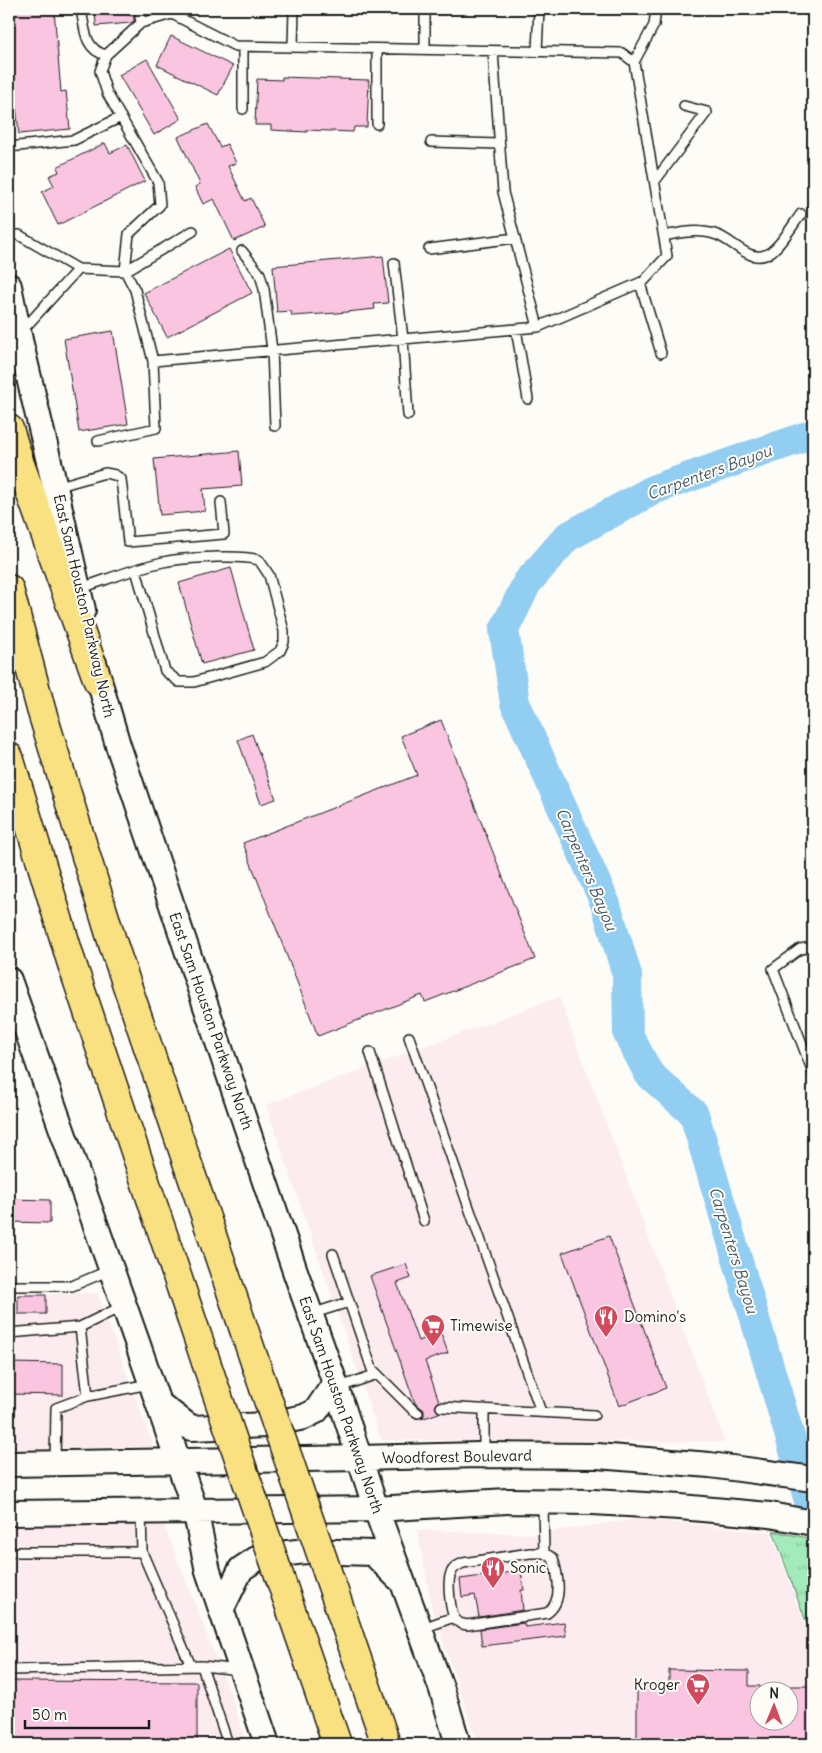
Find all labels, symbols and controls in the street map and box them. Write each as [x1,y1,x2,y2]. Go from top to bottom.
water label: Carpenters Bayou [644,440,776,504]
street label: East Sam Houston Parkway North [50,492,120,720]
water label: Carpenters Bayou [552,805,623,935]
street label: East Sam Houston Parkway North [165,910,258,1132]
water label: Carpenters Bayou [705,1184,763,1317]
street label: East Sam Houston Parkway North [295,1294,388,1516]
restaurant icon: Domino's [593,1304,619,1338]
place label: Domino's [624,1307,686,1326]
supermarket icon: Timewise [420,1313,446,1347]
place label: Timewise [450,1316,513,1335]
street label: Woodforest Boulevard [382,1446,532,1467]
restaurant icon: Sonic [480,1555,506,1589]
place label: Sonic [510,1558,547,1577]
supermarket icon: Kroger [685,1672,711,1706]
place label: Kroger [634,1675,680,1694]
north arrow [750,1680,800,1730]
text: N [769,1684,779,1702]
scale bar [25,1698,149,1730]
text: 50 m [32,1705,67,1724]

